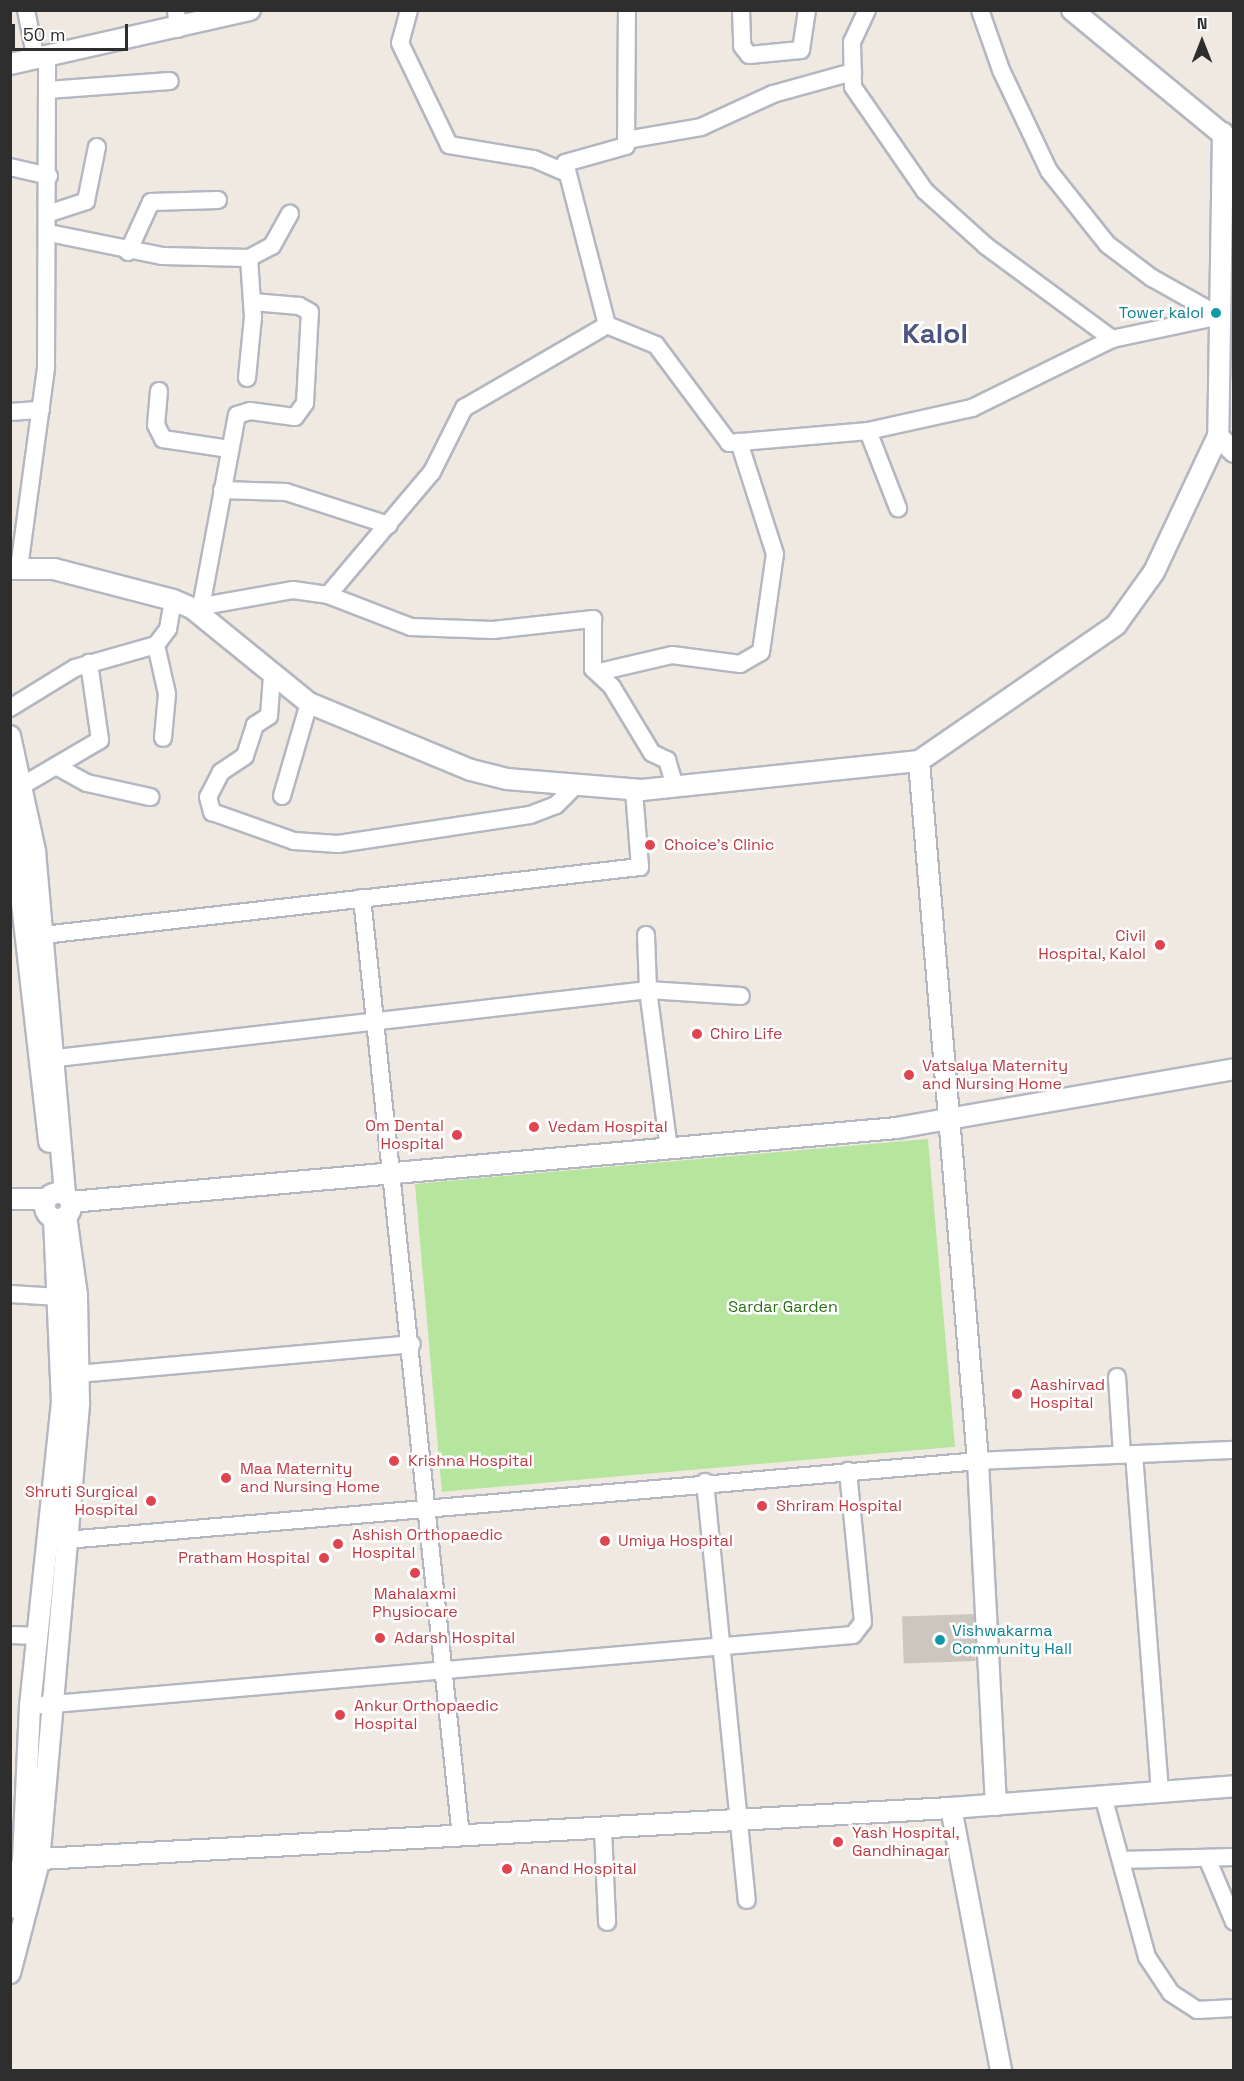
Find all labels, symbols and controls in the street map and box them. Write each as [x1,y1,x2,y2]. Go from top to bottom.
scale bar [15,12,130,50]
north arrow [1172,12,1232,72]
text: N [1197,13,1207,34]
text: 50 m [23,23,65,46]
place label: Tower kalol [1119,303,1204,323]
marker: Tower kalol [1209,306,1223,320]
district label: Kalol [902,316,968,350]
place label: Choice's Clinic [664,835,774,855]
marker: Choice's Clinic [641,836,659,854]
place label: Civil Hospital, Kalol [1038,926,1146,964]
marker: Civil Hospital, Kalol [1151,936,1169,954]
place label: Chiro Life [710,1024,783,1044]
marker: Chiro Life [688,1025,706,1043]
place label: Vatsalya Maternity and Nursing Home [922,1056,1068,1094]
marker: Vatsalya Maternity and Nursing Home [900,1066,918,1084]
place label: Om Dental Hospital [365,1116,444,1154]
place label: Vedam Hospital [548,1117,668,1137]
marker: Vedam Hospital [525,1118,543,1136]
marker: Om Dental Hospital [448,1126,466,1144]
park label: Sardar Garden [728,1297,838,1317]
place label: Aashirvad Hospital [1030,1375,1105,1413]
marker: Aashirvad Hospital [1008,1385,1026,1403]
place label: Krishna Hospital [408,1451,533,1471]
marker: Krishna Hospital [385,1452,403,1470]
place label: Maa Maternity and Nursing Home [240,1459,380,1497]
marker: Maa Maternity and Nursing Home [217,1469,235,1487]
place label: Shruti Surgical Hospital [25,1482,138,1520]
marker: Shruti Surgical Hospital [142,1492,160,1510]
place label: Shriram Hospital [776,1496,902,1516]
marker: Shriram Hospital [753,1497,771,1515]
place label: Ashish Orthopaedic Hospital [352,1525,503,1563]
place label: Umiya Hospital [618,1531,733,1551]
marker: Umiya Hospital [596,1532,614,1550]
marker: Ashish Orthopaedic Hospital [329,1535,347,1553]
place label: Pratham Hospital [178,1548,310,1568]
marker: Pratham Hospital [315,1549,333,1567]
marker: Mahalaxmi Physiocare [406,1564,424,1582]
place label: Mahalaxmi Physiocare [372,1584,458,1622]
place label: Vishwakarma Community Hall [952,1621,1072,1659]
place label: Adarsh Hospital [394,1628,515,1648]
marker: Adarsh Hospital [371,1629,389,1647]
marker: Vishwakarma Community Hall [933,1633,947,1647]
place label: Ankur Orthopaedic Hospital [354,1696,499,1734]
marker: Ankur Orthopaedic Hospital [331,1706,349,1724]
place label: Yash Hospital, Gandhinagar [852,1823,959,1861]
marker: Yash Hospital, Gandhinagar [829,1833,847,1851]
place label: Anand Hospital [520,1859,637,1879]
marker: Anand Hospital [498,1860,516,1878]

